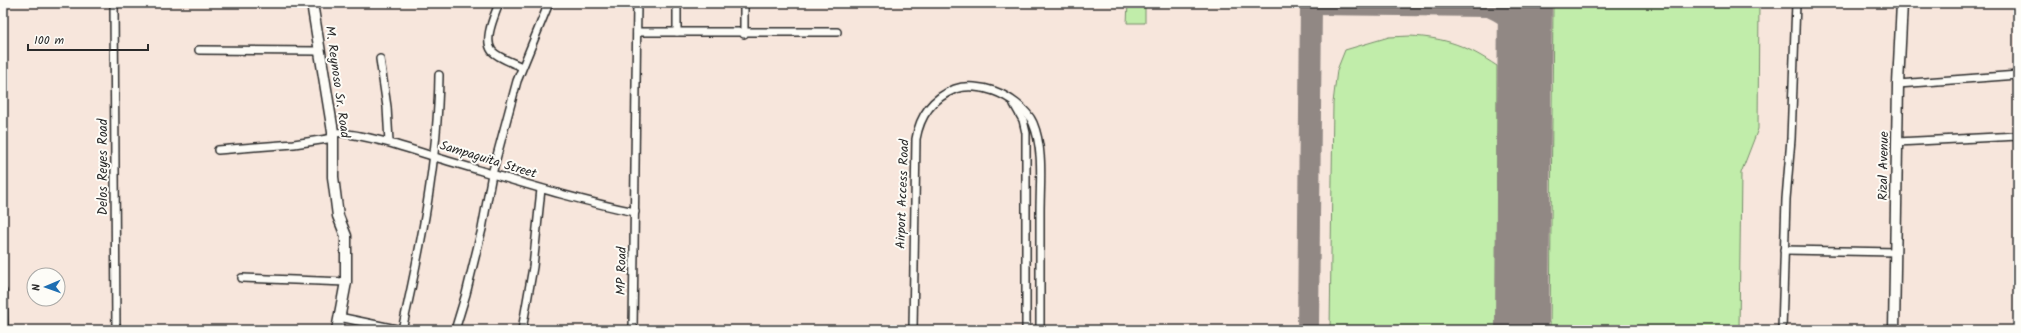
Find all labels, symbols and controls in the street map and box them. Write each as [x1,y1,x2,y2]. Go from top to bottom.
street label: M. Reynoso Sr. Road [319,25,355,140]
scale bar [28,26,148,52]
text: 100 m [34,31,65,50]
street label: Delos Reyes Road [93,118,114,215]
street label: Rizal Avenue [1873,131,1895,201]
street label: Sampaguita Street [437,135,540,185]
street label: Airport Access Road [891,138,915,249]
street label: MP Road [611,246,633,295]
north arrow [26,267,66,307]
text: N [28,283,46,291]

